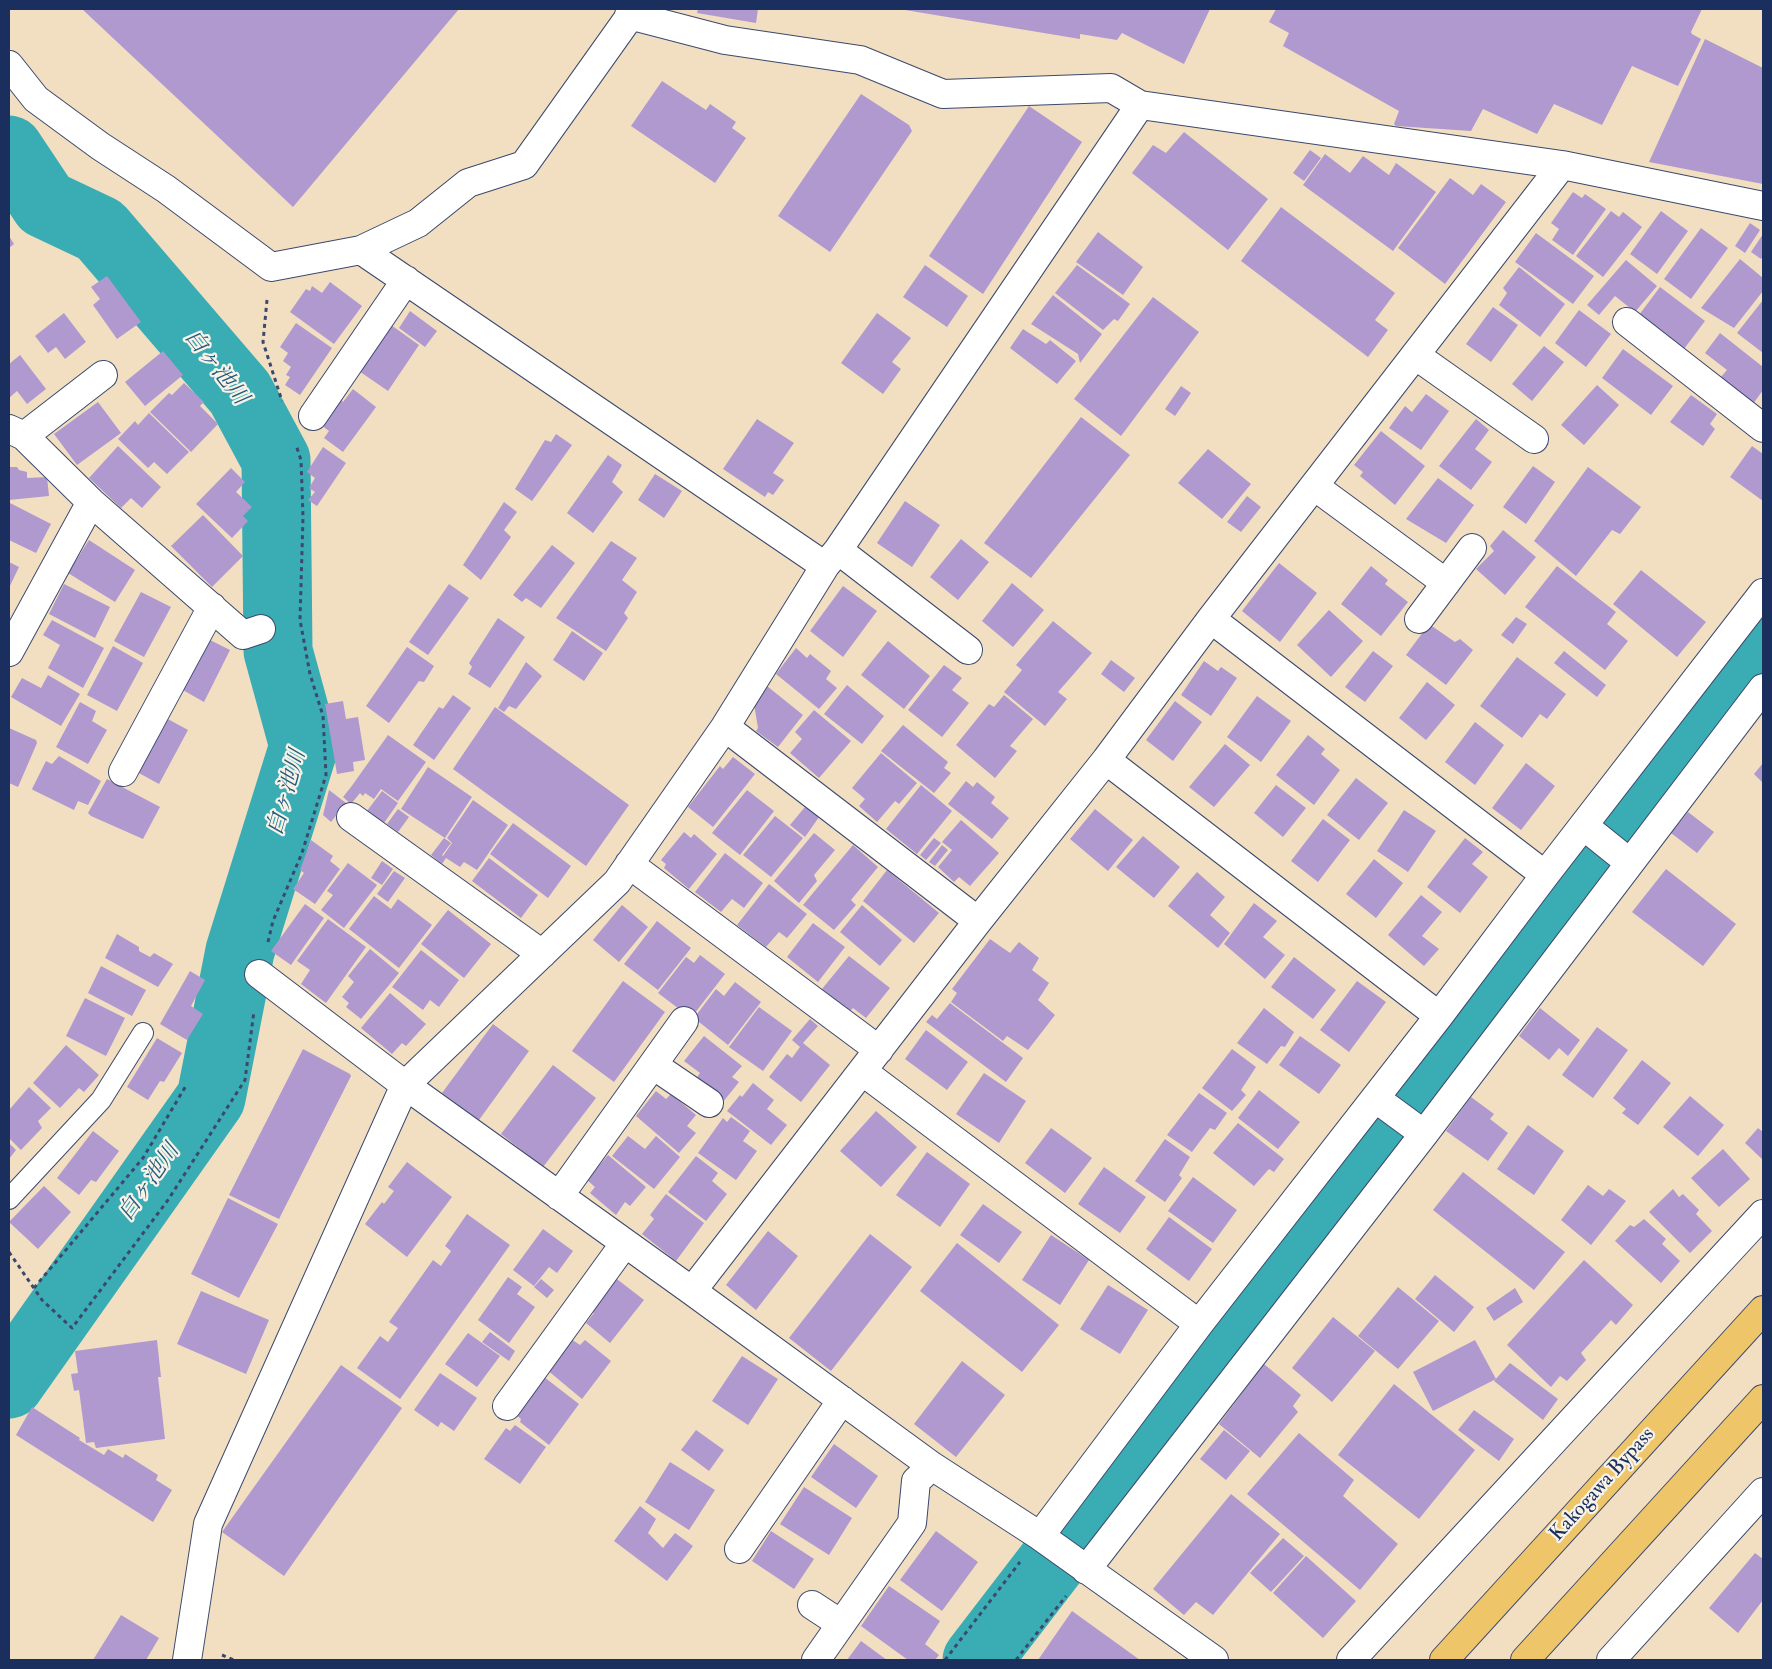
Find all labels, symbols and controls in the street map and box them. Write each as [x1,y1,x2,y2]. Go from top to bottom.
water label: 白ヶ池川 [178,325,252,411]
water label: 白ヶ池川 [263,747,313,839]
water label: 白ヶ池川 [114,1139,186,1227]
street label: Kakogawa Bypass [1545,1423,1661,1547]

